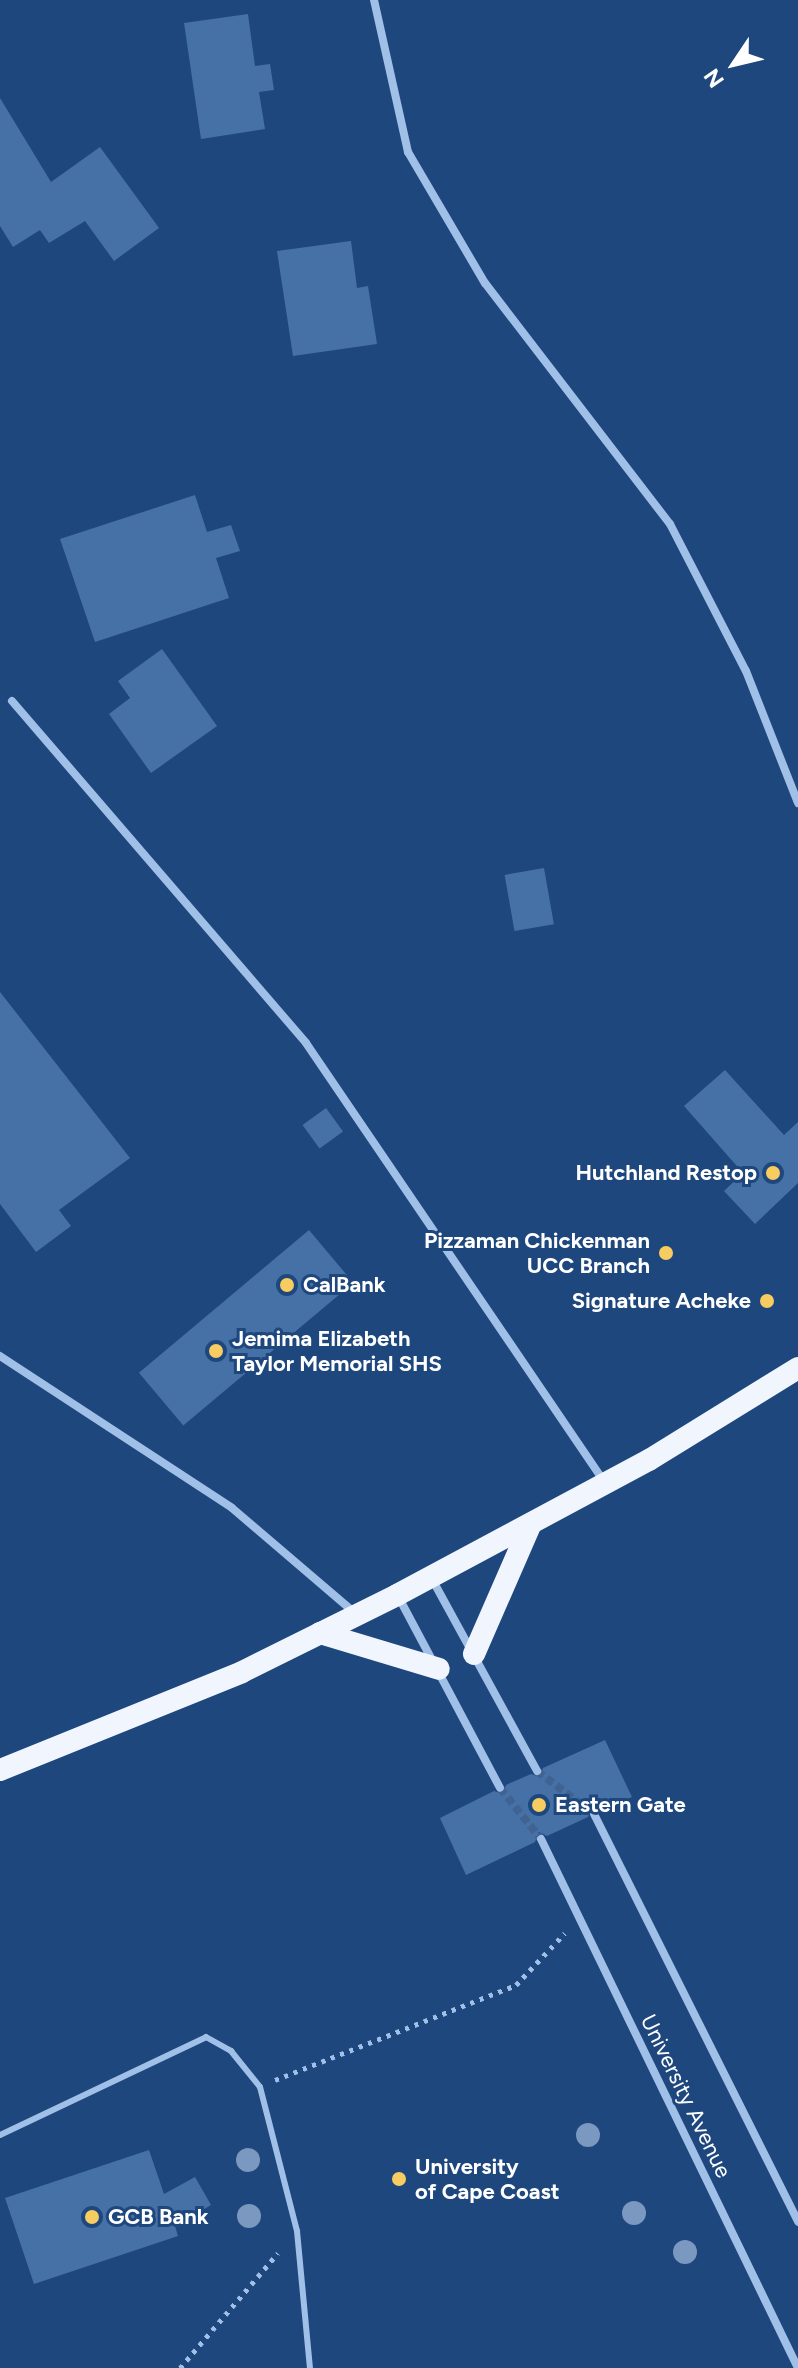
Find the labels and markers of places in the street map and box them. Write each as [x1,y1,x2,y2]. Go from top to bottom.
place label: Hutchland Restop [576,1160,757,1186]
marker: Hutchland Restop [764,1164,782,1182]
place label: Pizzaman Chickenman UCC Branch [424,1227,650,1278]
marker: Pizzaman Chickenman UCC Branch [657,1244,675,1262]
place label: CalBank [303,1272,386,1298]
marker: CalBank [278,1276,296,1294]
place label: Signature Acheke [572,1288,751,1314]
marker: Signature Acheke [758,1292,776,1310]
place label: Jemima Elizabeth Taylor Memorial SHS [232,1325,442,1376]
marker: Jemima Elizabeth Taylor Memorial SHS [207,1342,225,1360]
place label: Eastern Gate [555,1792,686,1818]
marker: Eastern Gate [530,1796,548,1814]
place label: University of Cape Coast [415,2153,560,2204]
marker: University of Cape Coast [390,2170,408,2188]
place label: GCB Bank [108,2204,209,2230]
marker: GCB Bank [83,2208,101,2226]

